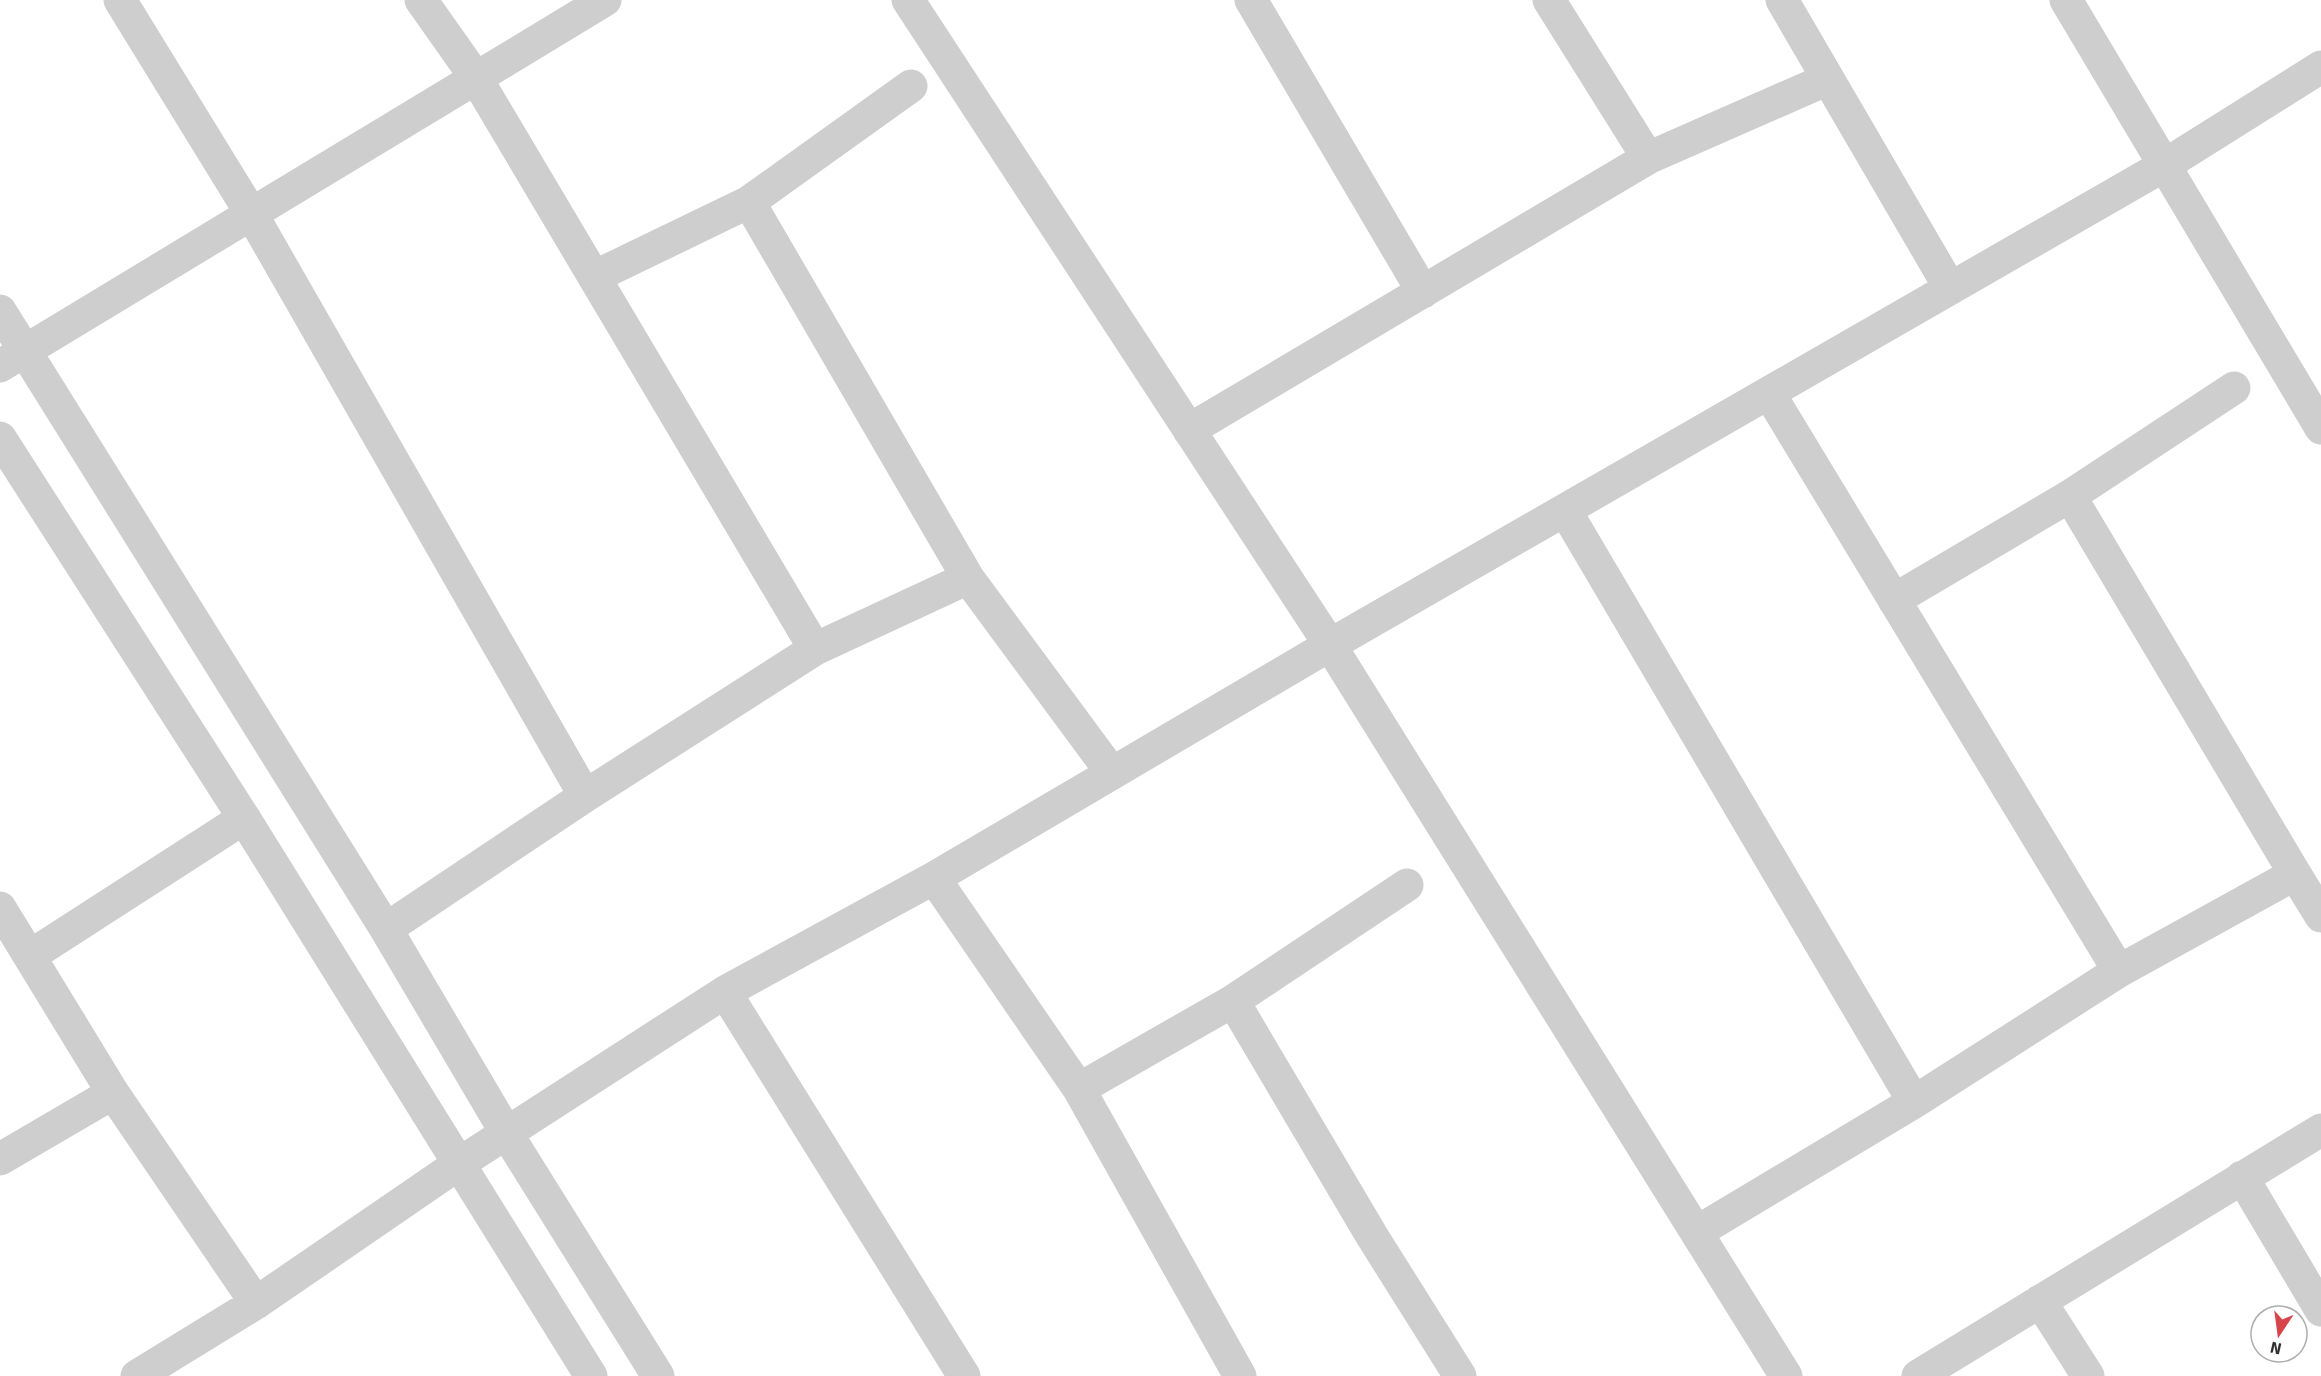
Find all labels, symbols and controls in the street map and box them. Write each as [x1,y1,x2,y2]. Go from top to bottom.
north arrow [2249,1304,2309,1364]
text: N [2268,1337,2284,1359]

